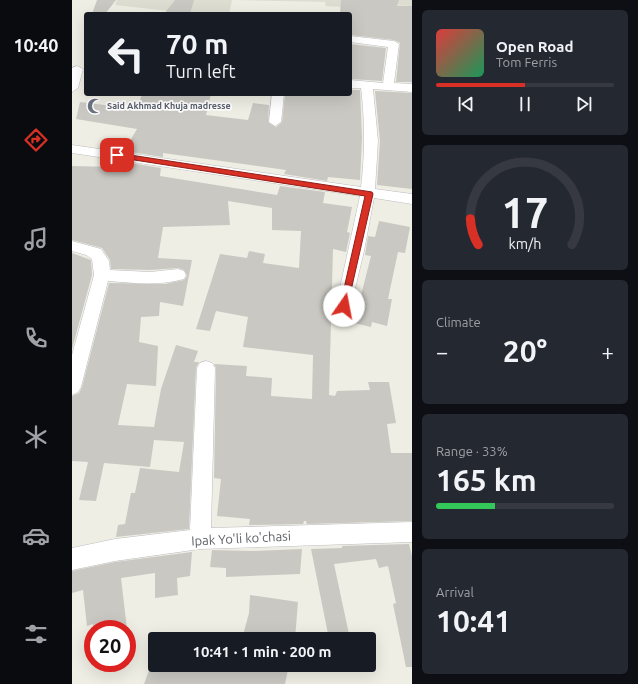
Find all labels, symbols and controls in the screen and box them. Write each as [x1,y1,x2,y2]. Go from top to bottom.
icon: left [100,28,152,80]
text: 70 m [166,28,228,59]
text: 10:40 [13,35,59,55]
text: Open Road [496,38,573,55]
text: Tom Ferris [496,55,557,69]
text: Turn left [166,61,236,81]
icon: previous [455,93,477,115]
icon: pause [514,93,536,115]
icon: next [573,93,595,115]
mosque icon: Said Akhmad Khuja madresse [86,97,104,115]
place label: Said Akhmad Khuja madresse [107,101,231,111]
icon: directions [22,126,50,154]
pin [100,138,134,172]
icon: arrive [106,144,128,166]
text: 17 [502,189,548,236]
icon: music [22,225,50,253]
text: km/h [509,236,541,252]
position arrow [323,285,365,327]
text: Climate [436,315,481,329]
icon: phone [22,324,50,352]
text: 20° [503,334,547,368]
text: − [436,339,448,364]
text: + [602,339,614,364]
icon: climate [22,423,50,451]
text: Range · 33% [436,444,508,458]
text: 165 km [436,463,537,497]
icon: car [22,522,50,550]
street label: Ipak Yo'li ko'chasi [191,528,291,548]
text: Arrival [436,585,474,599]
text: 10:41 [436,604,511,638]
icon: filters [22,620,50,648]
speed limit sign: 20 [84,620,136,672]
text: 10:41 · 1 min · 200 m [193,643,331,660]

